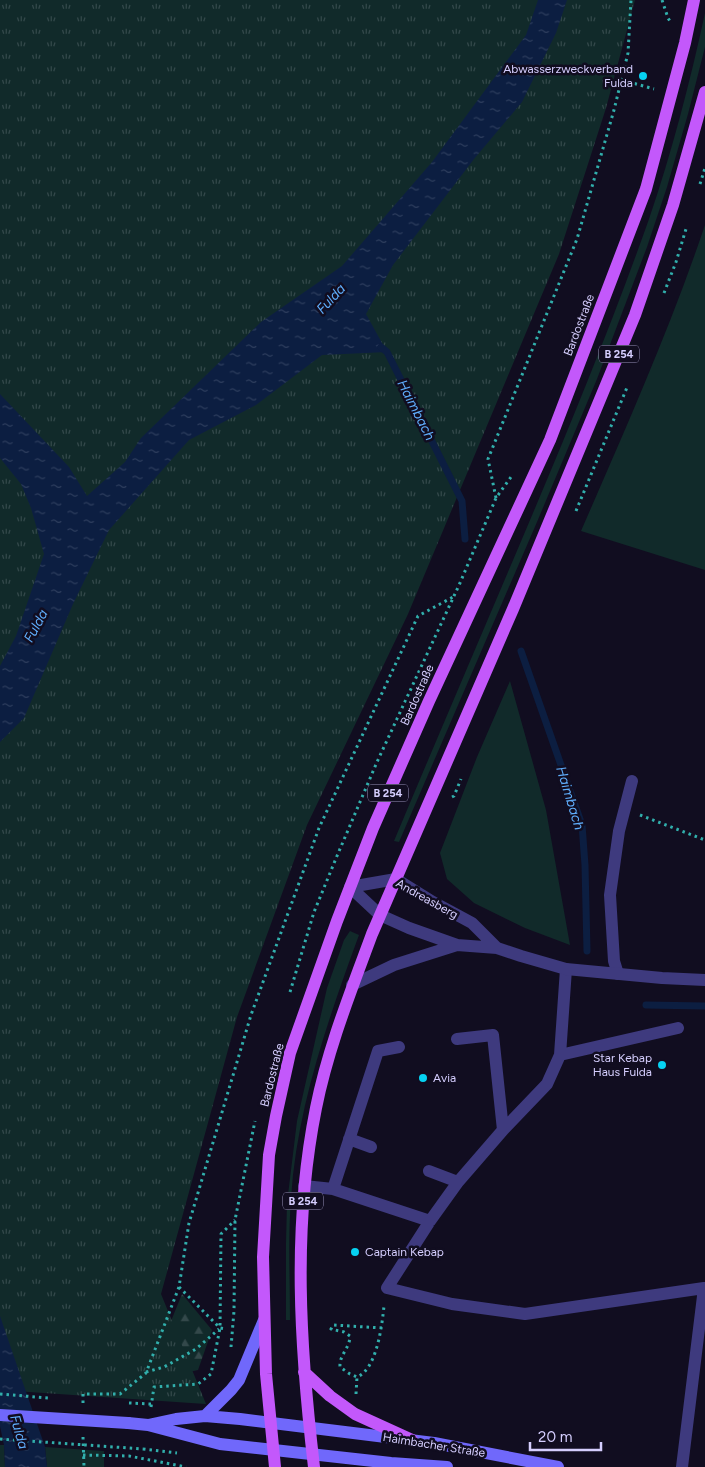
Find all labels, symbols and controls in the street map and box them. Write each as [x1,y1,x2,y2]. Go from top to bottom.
place label: Abwasserzweckverband Fulda [503,62,633,90]
marker: Abwasserzweckverband Fulda [637,70,649,82]
water label: Fulda [313,280,349,318]
street label: Bardostraße [561,292,597,358]
road number: B 254 [599,346,639,362]
water label: Haimbach [393,377,439,443]
water label: Fulda [20,607,52,645]
street label: Bardostraße [397,662,437,728]
water label: Haimbach [552,764,588,832]
road number: B 254 [368,784,408,801]
street label: Andreasberg [393,876,461,922]
street label: Bardostraße [257,1041,287,1108]
place label: Star Kebap Haus Fulda [593,1051,652,1079]
marker: Star Kebap Haus Fulda [656,1059,668,1071]
place label: Avia [433,1071,456,1085]
marker: Avia [417,1072,429,1084]
road number: B 254 [283,1192,323,1210]
place label: Captain Kebap [365,1245,444,1259]
marker: Captain Kebap [349,1246,361,1258]
water label: Fulda [6,1413,32,1451]
scale bar [530,1420,601,1452]
text: 20 m [538,1428,572,1446]
street label: Haimbacher Straße [382,1430,487,1460]

